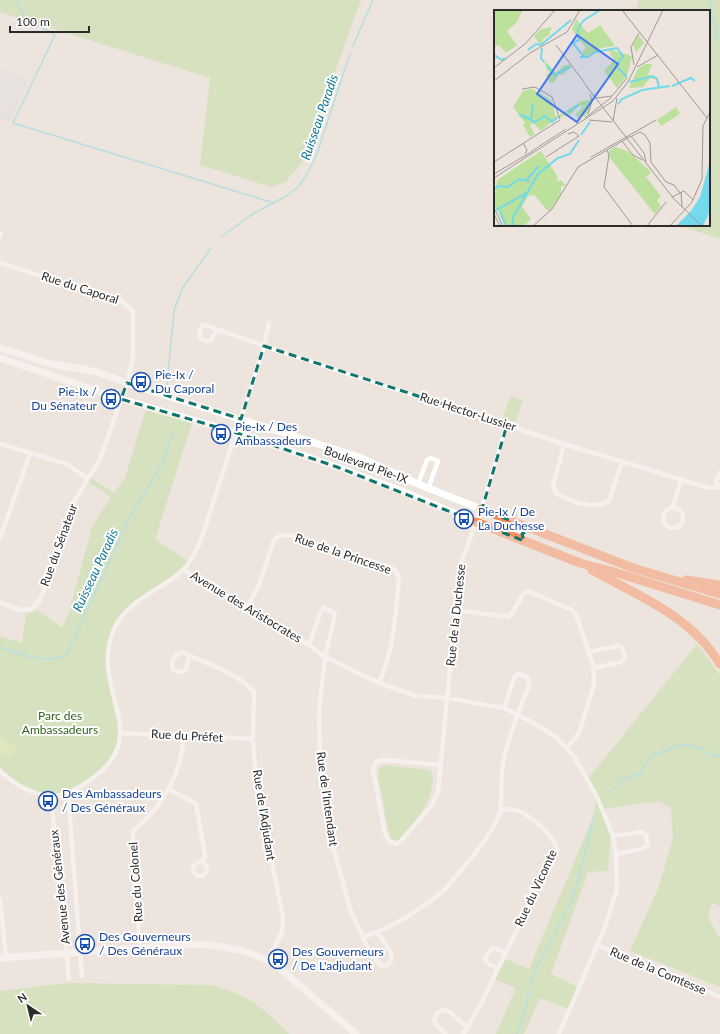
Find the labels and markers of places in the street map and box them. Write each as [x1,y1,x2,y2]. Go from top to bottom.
place label: Pie-Ix / Du Caporal [155,367,214,396]
bus stop icon: Pie-Ix / Du Caporal [130,371,152,393]
place label: Pie-Ix / Du Sénateur [31,384,98,413]
bus stop icon: Pie-Ix / Du Sénateur [100,388,122,410]
place label: Pie-Ix / Des Ambassadeurs [235,419,311,448]
bus stop icon: Pie-Ix / Des Ambassadeurs [210,423,232,445]
place label: Pie-Ix / De La Duchesse [478,504,544,533]
bus stop icon: Pie-Ix / De La Duchesse [453,508,475,530]
place label: Des Ambassadeurs / Des Généraux [62,786,162,815]
bus stop icon: Des Ambassadeurs / Des Généraux [37,790,59,812]
place label: Des Gouverneurs / Des Généraux [99,929,191,958]
bus stop icon: Des Gouverneurs / Des Généraux [74,933,96,955]
place label: Des Gouverneurs / De L'adjudant [292,944,384,973]
bus stop icon: Des Gouverneurs / De L'adjudant [267,948,289,970]

